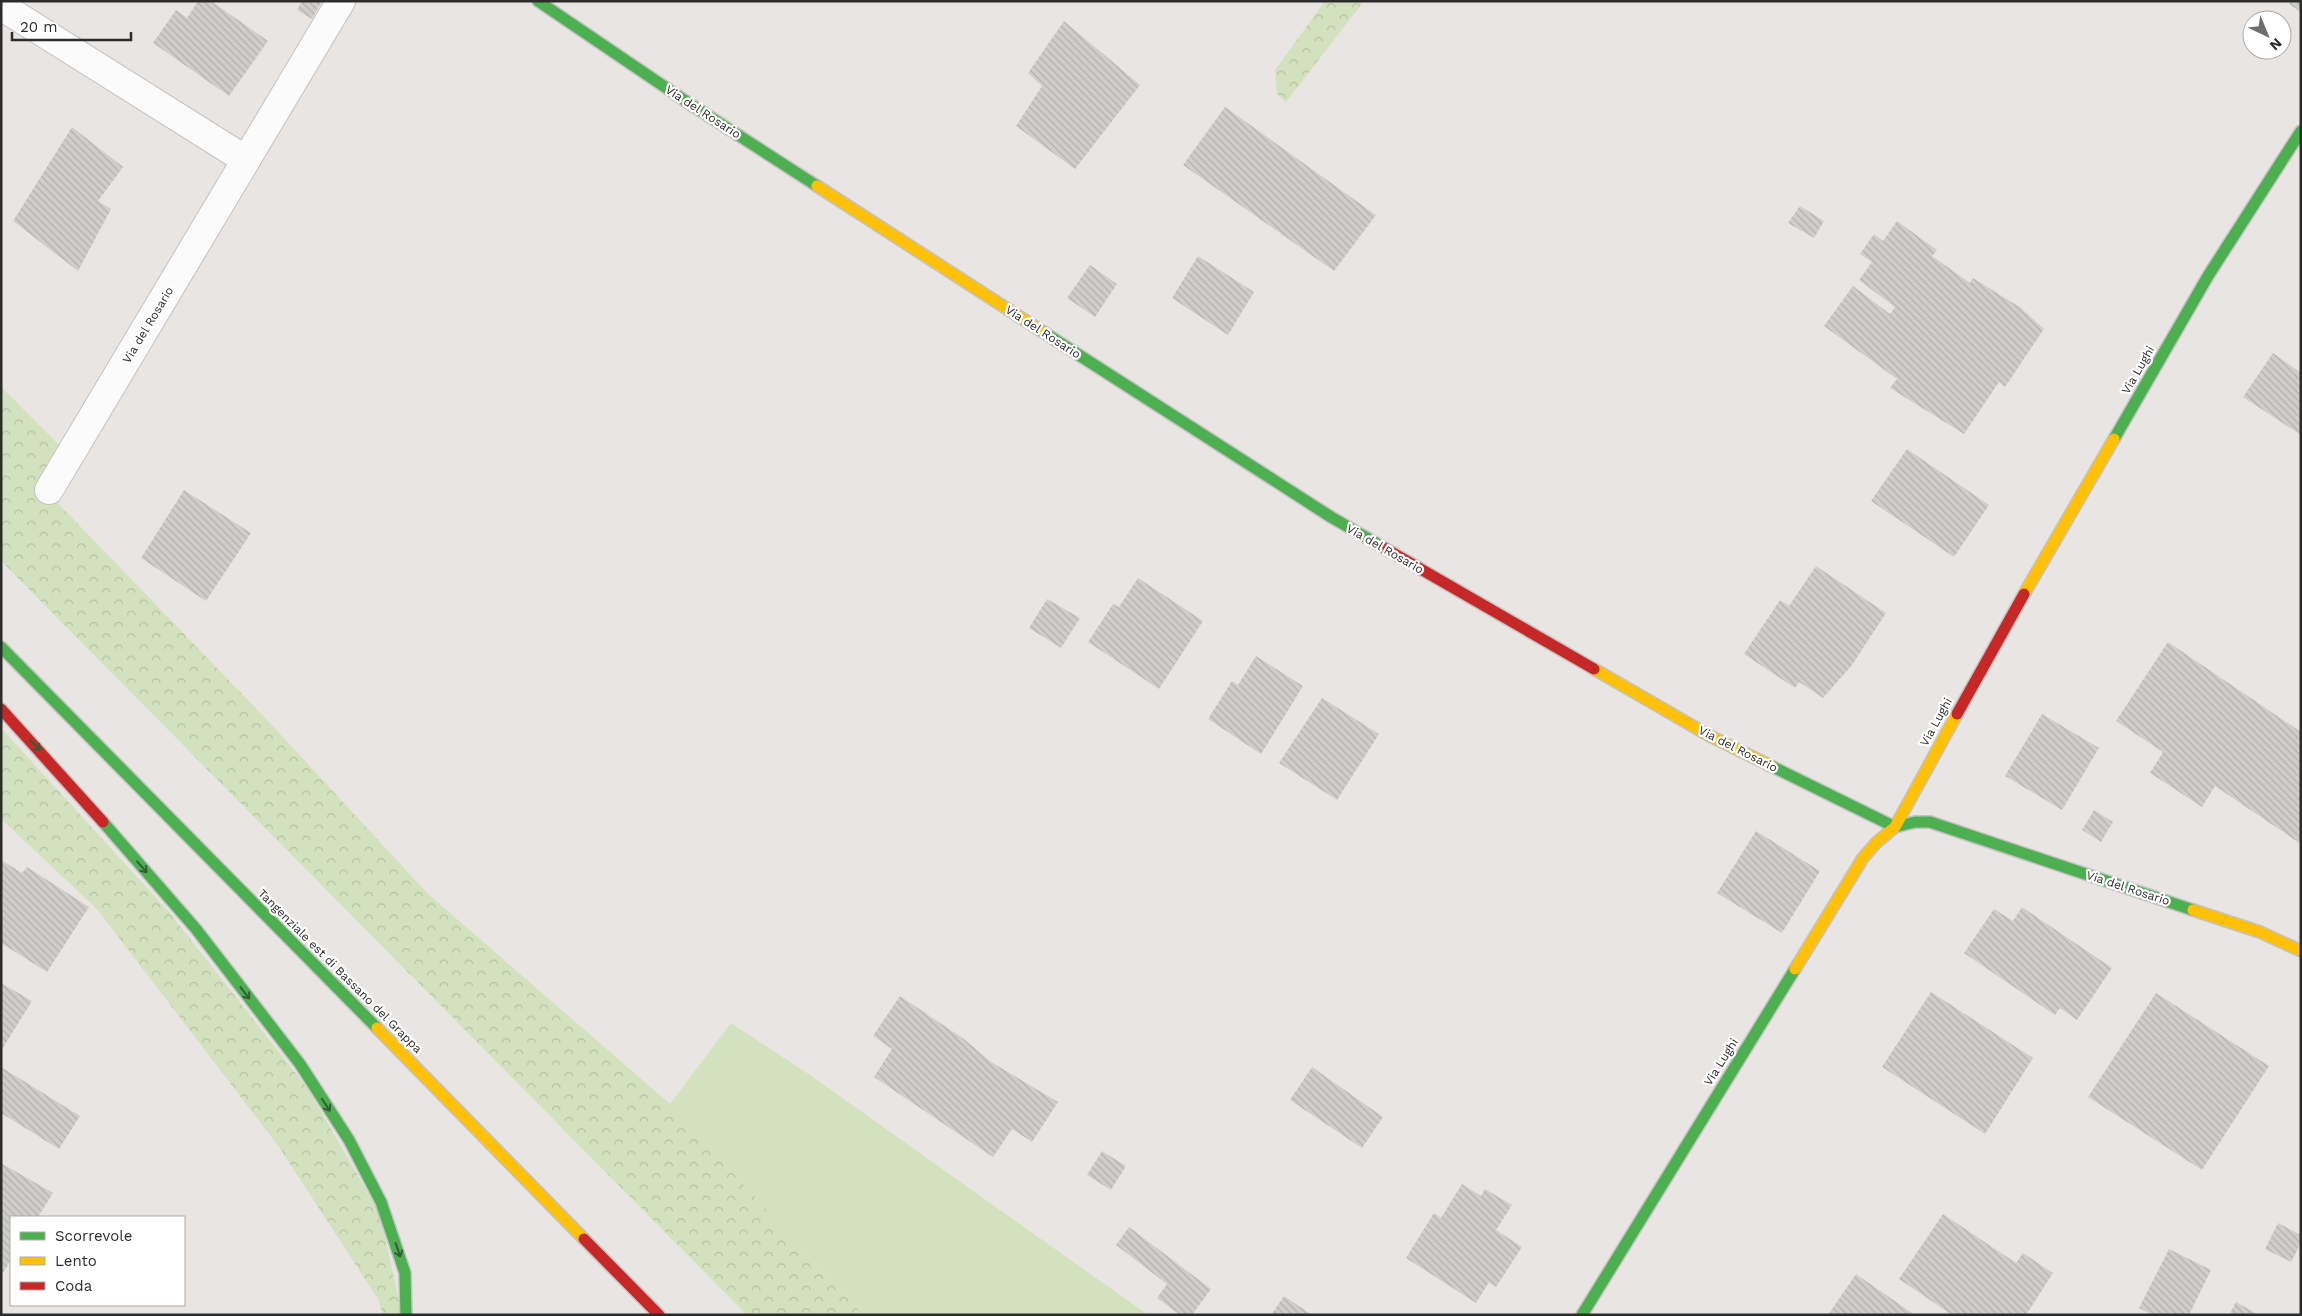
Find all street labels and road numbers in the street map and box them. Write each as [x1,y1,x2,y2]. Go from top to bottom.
street label: Via del Rosario [663,83,743,141]
street label: Via del Rosario [120,284,176,366]
street label: Via del Rosario [1003,303,1083,361]
street label: Via Lughi [2119,344,2157,396]
street label: Via del Rosario [1344,521,1426,577]
street label: Via Lughi [1917,695,1955,749]
street label: Via del Rosario [1696,723,1780,775]
street label: Via del Rosario [2085,868,2171,908]
street label: Tangenziale est di Bassano del Grappa [255,886,425,1056]
street label: Via Lughi [1701,1036,1741,1088]

